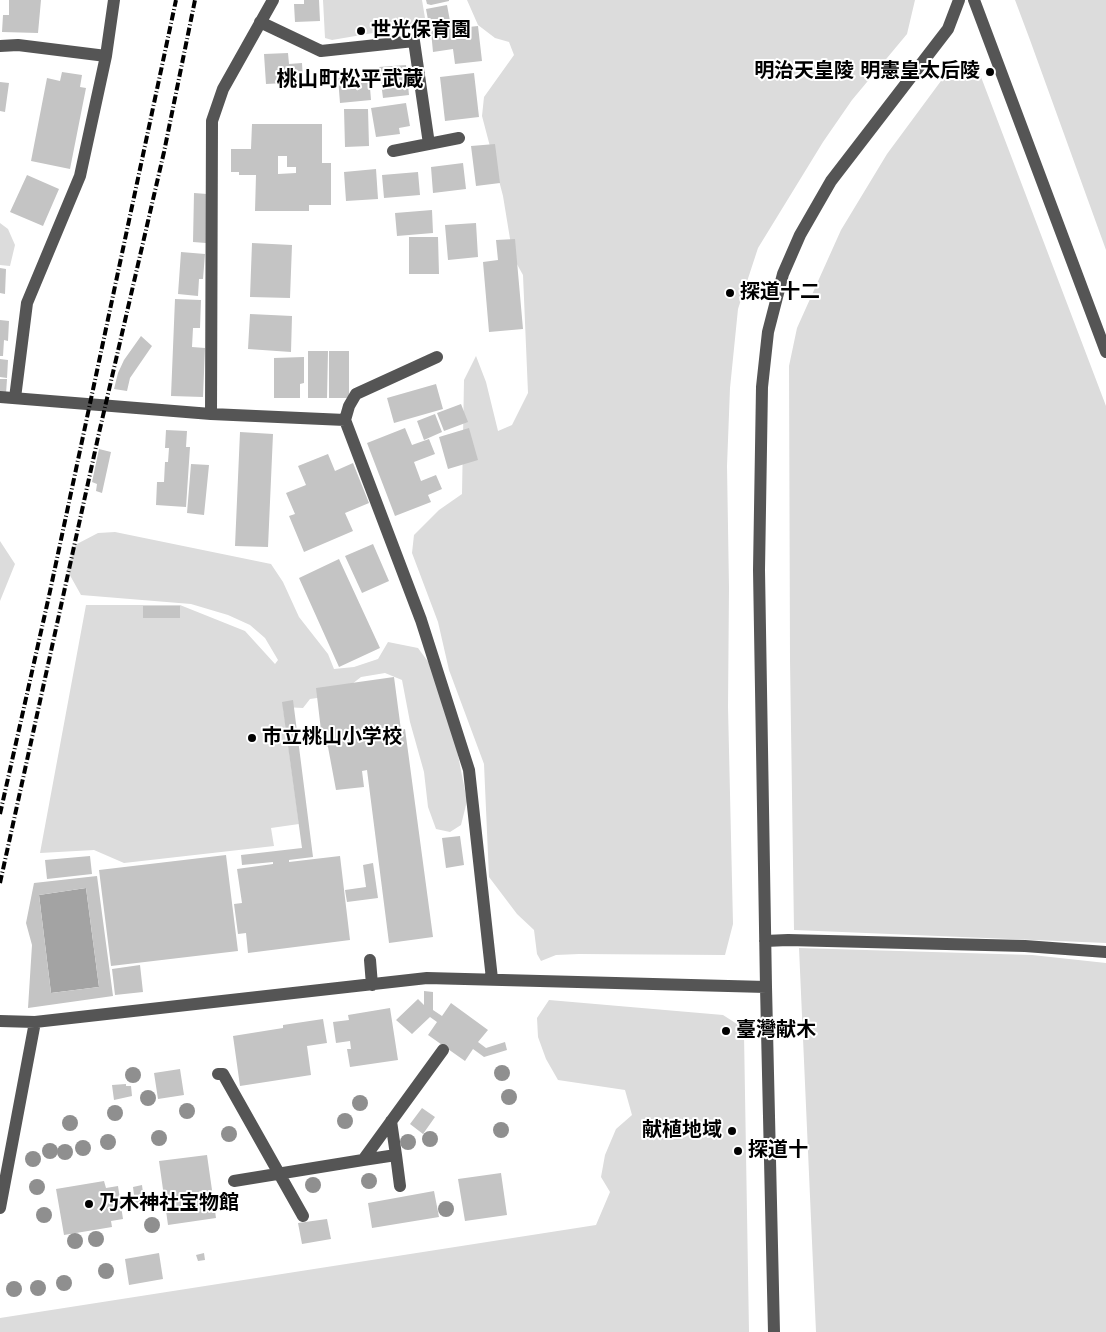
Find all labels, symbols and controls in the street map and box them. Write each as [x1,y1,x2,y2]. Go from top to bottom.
place label: 世光保育園 [371,19,471,43]
marker: 世光保育園 [355,25,367,37]
place label: 明治天皇陵 明憲皇太后陵 [754,60,980,84]
marker: 明治天皇陵 明憲皇太后陵 [984,66,996,78]
district label: 桃山町松平武蔵 [277,68,423,94]
place label: 探道十二 [740,281,820,305]
marker: 探道十二 [724,287,736,299]
place label: 市立桃山小学校 [262,726,402,750]
marker: 市立桃山小学校 [246,732,258,744]
place label: 臺灣献木 [736,1019,816,1043]
marker: 臺灣献木 [720,1025,732,1037]
place label: 献植地域 [642,1119,722,1143]
marker: 献植地域 [726,1125,738,1137]
place label: 探道十 [748,1139,808,1163]
marker: 探道十 [732,1145,744,1157]
place label: 乃木神社宝物館 [99,1192,239,1216]
marker: 乃木神社宝物館 [83,1198,95,1210]

